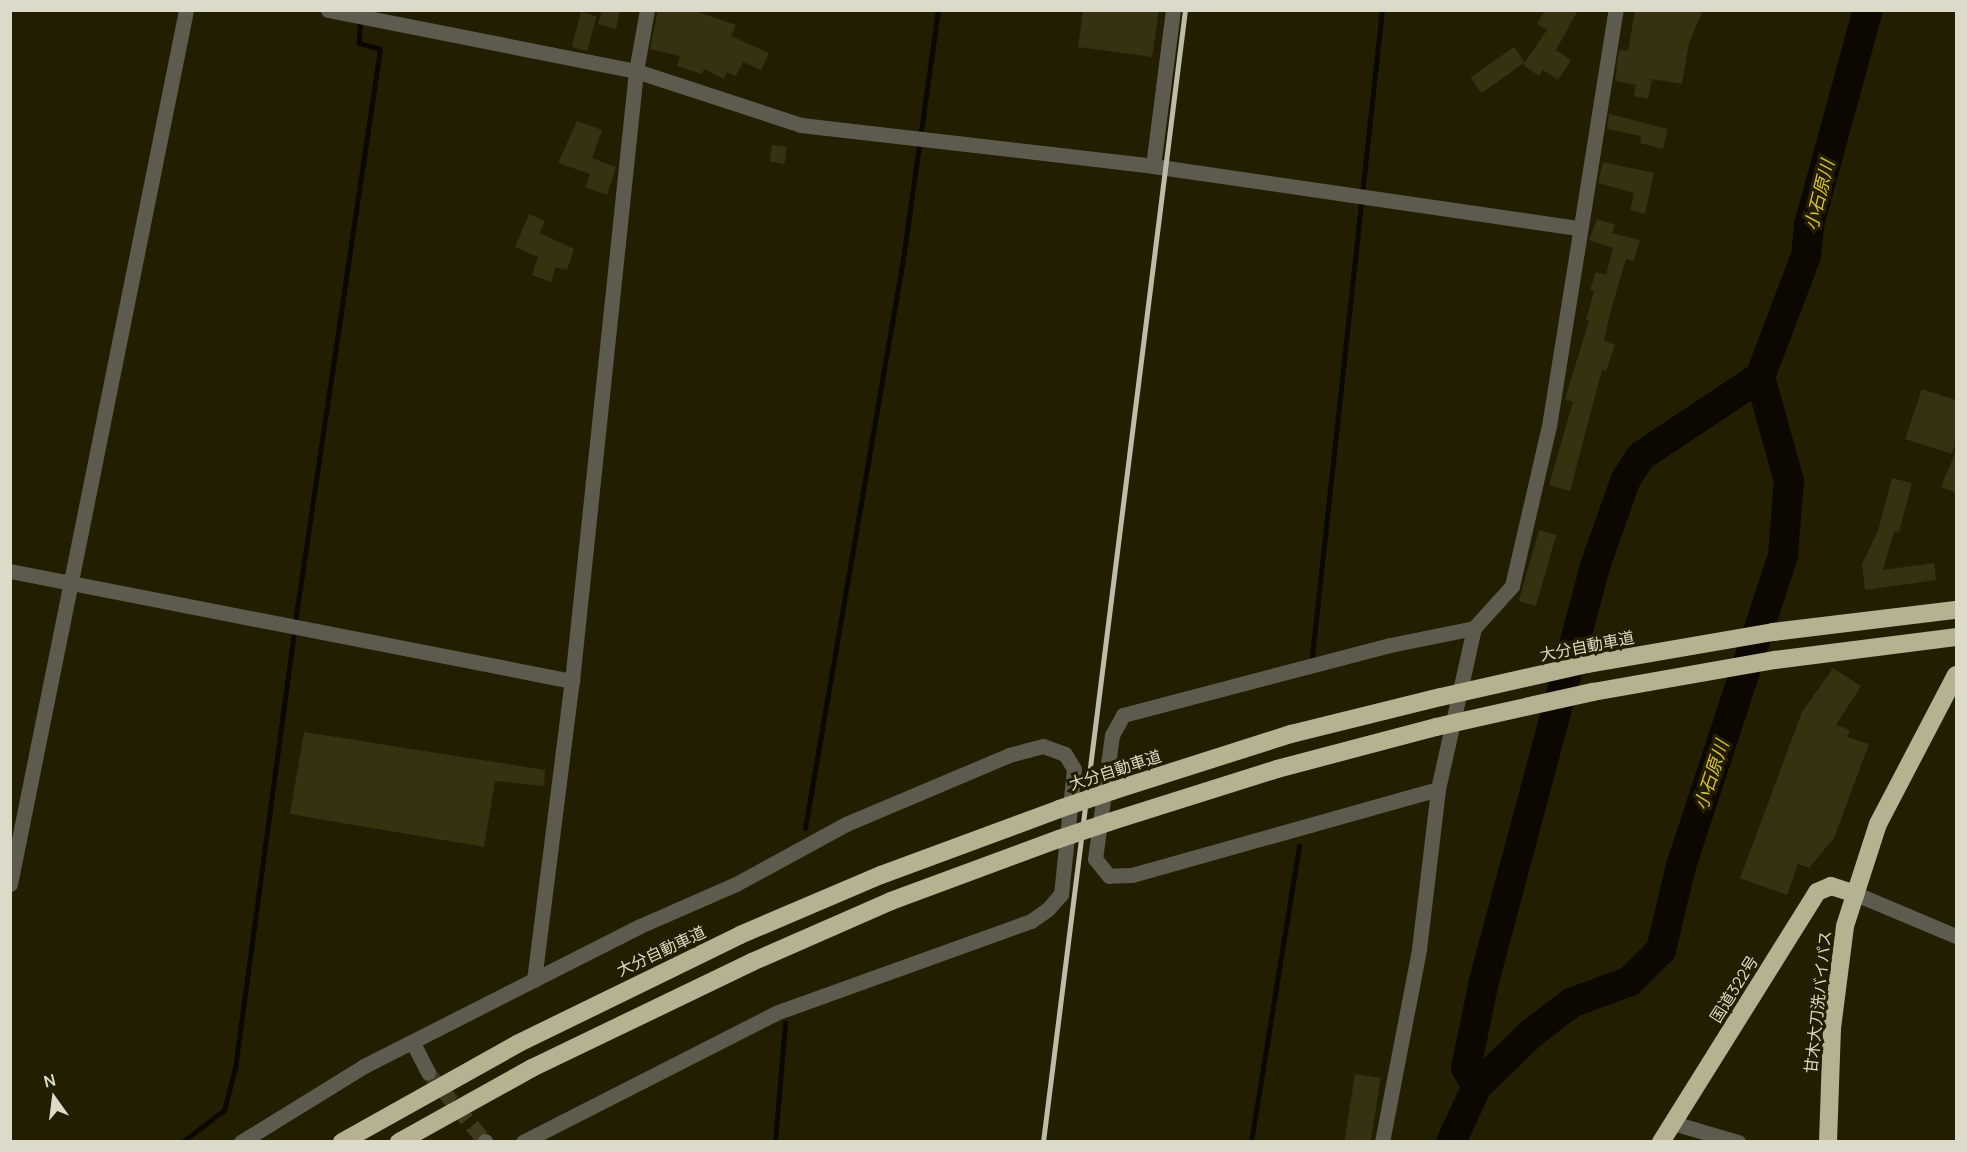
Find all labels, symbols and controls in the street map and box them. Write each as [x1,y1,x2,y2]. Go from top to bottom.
water label: 小石原川 [1800,157,1838,233]
street label: 大分自動車道 [1538,627,1636,665]
water label: 小石原川 [1690,737,1732,813]
street label: 大分自動車道 [1066,746,1164,794]
street label: 大分自動車道 [613,922,709,980]
street label: 甘木大刀洗バイパス [1801,929,1835,1075]
street label: 国道322号 [1706,952,1762,1026]
north arrow [24,1068,84,1128]
text: N [41,1068,58,1093]

